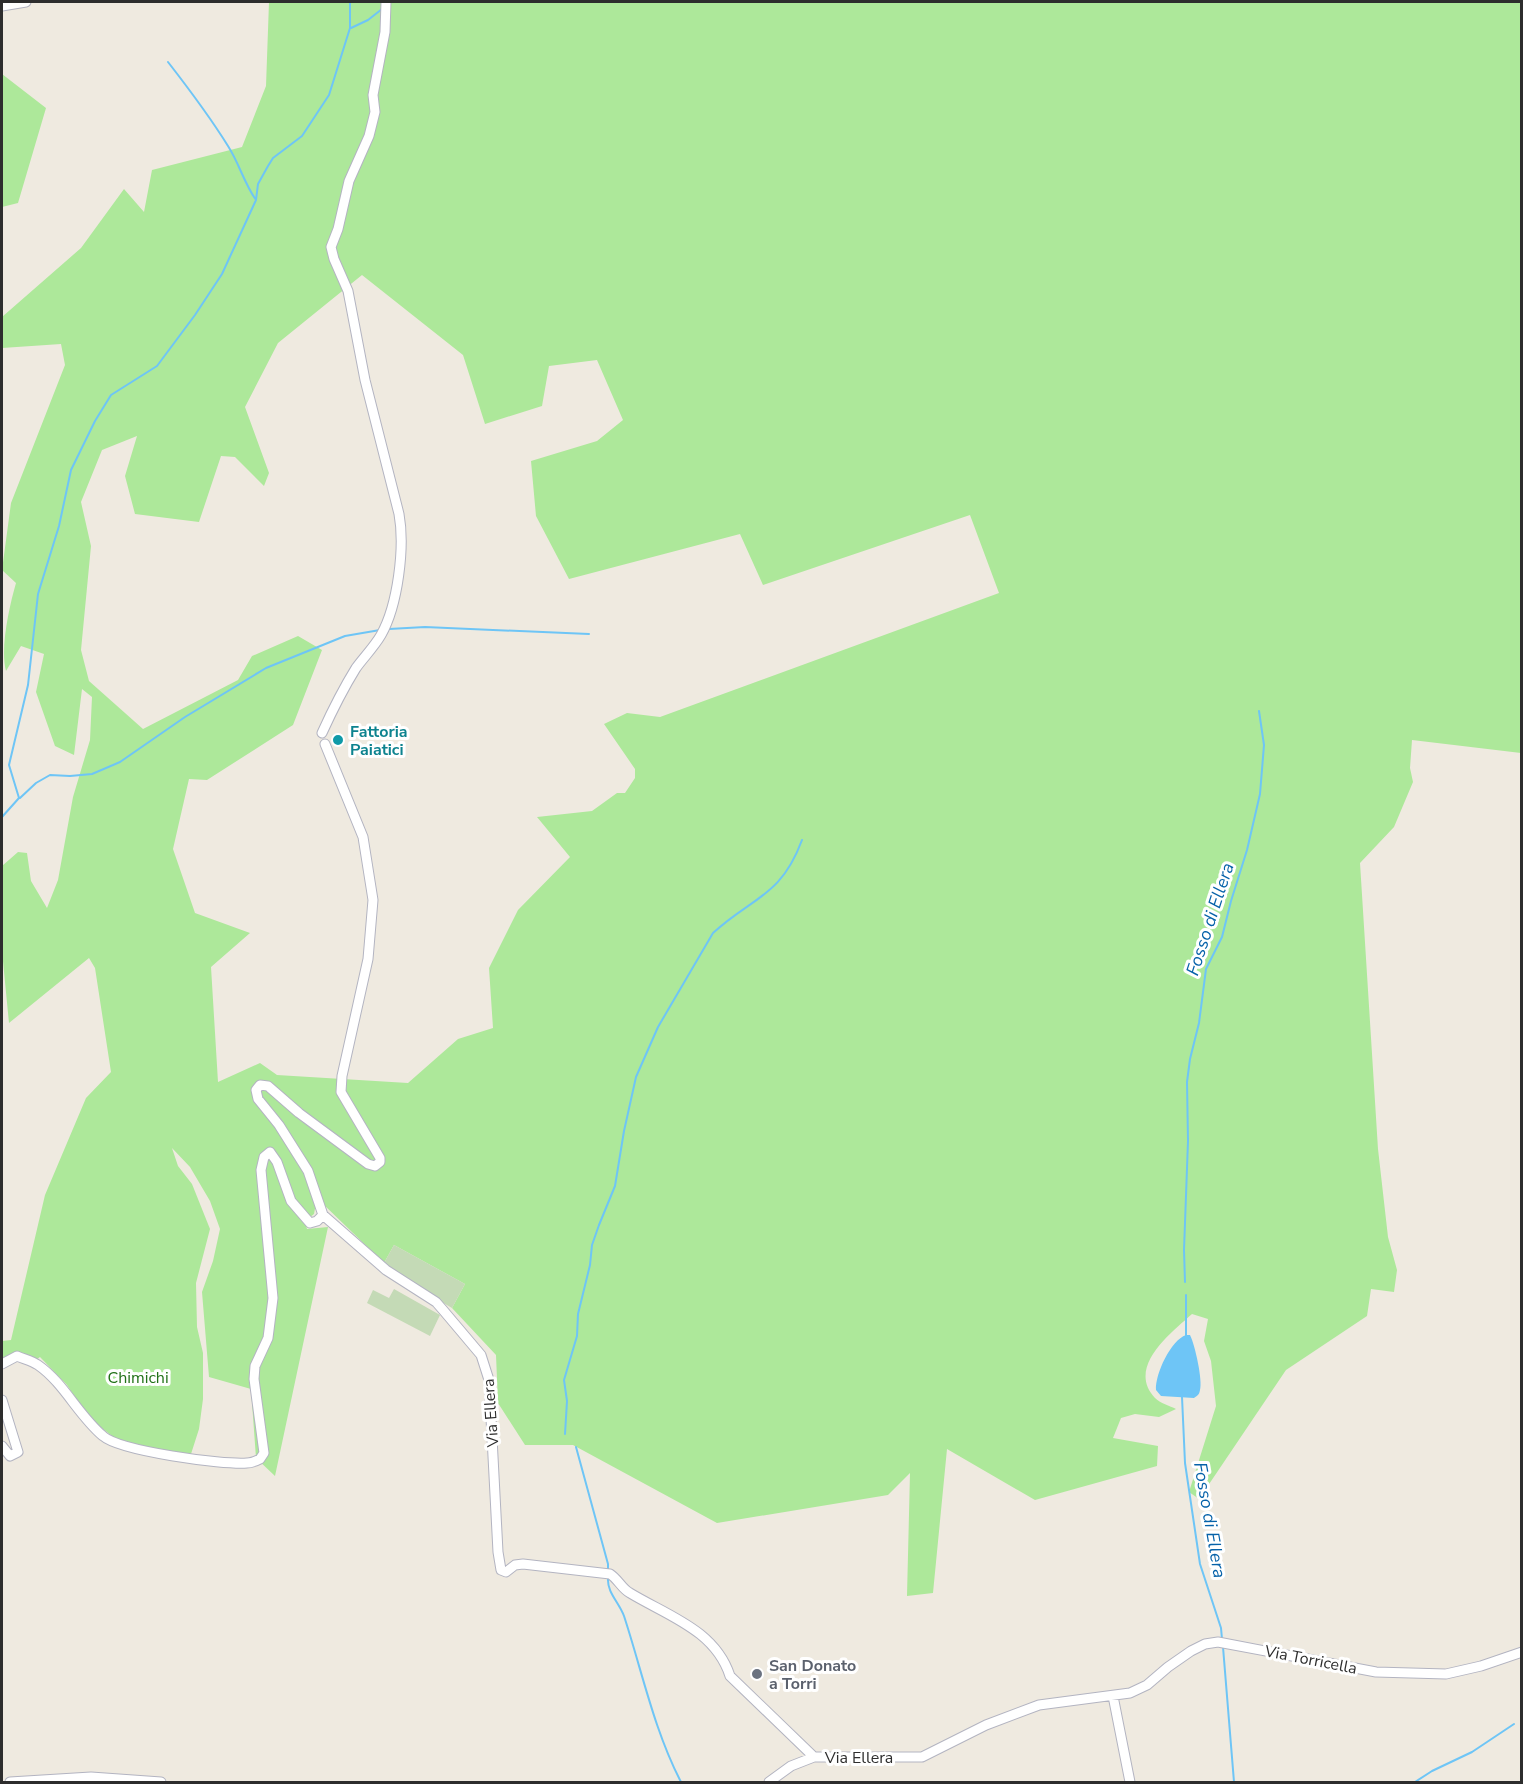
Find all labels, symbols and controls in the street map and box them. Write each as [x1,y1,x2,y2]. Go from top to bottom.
place label: Fattoria Paiatici [350,721,408,761]
marker: Fattoria Paiatici [331,733,345,747]
water label: Fosso di Ellera [1180,860,1240,978]
park label: Chimichi [107,1367,169,1389]
street label: Via Ellera [478,1378,504,1449]
water label: Fosso di Ellera [1188,1460,1232,1580]
street label: Via Torricella [1262,1640,1359,1680]
place label: San Donato a Torri [769,1655,856,1695]
marker: San Donato a Torri [750,1667,764,1681]
street label: Via Ellera [824,1747,893,1769]

